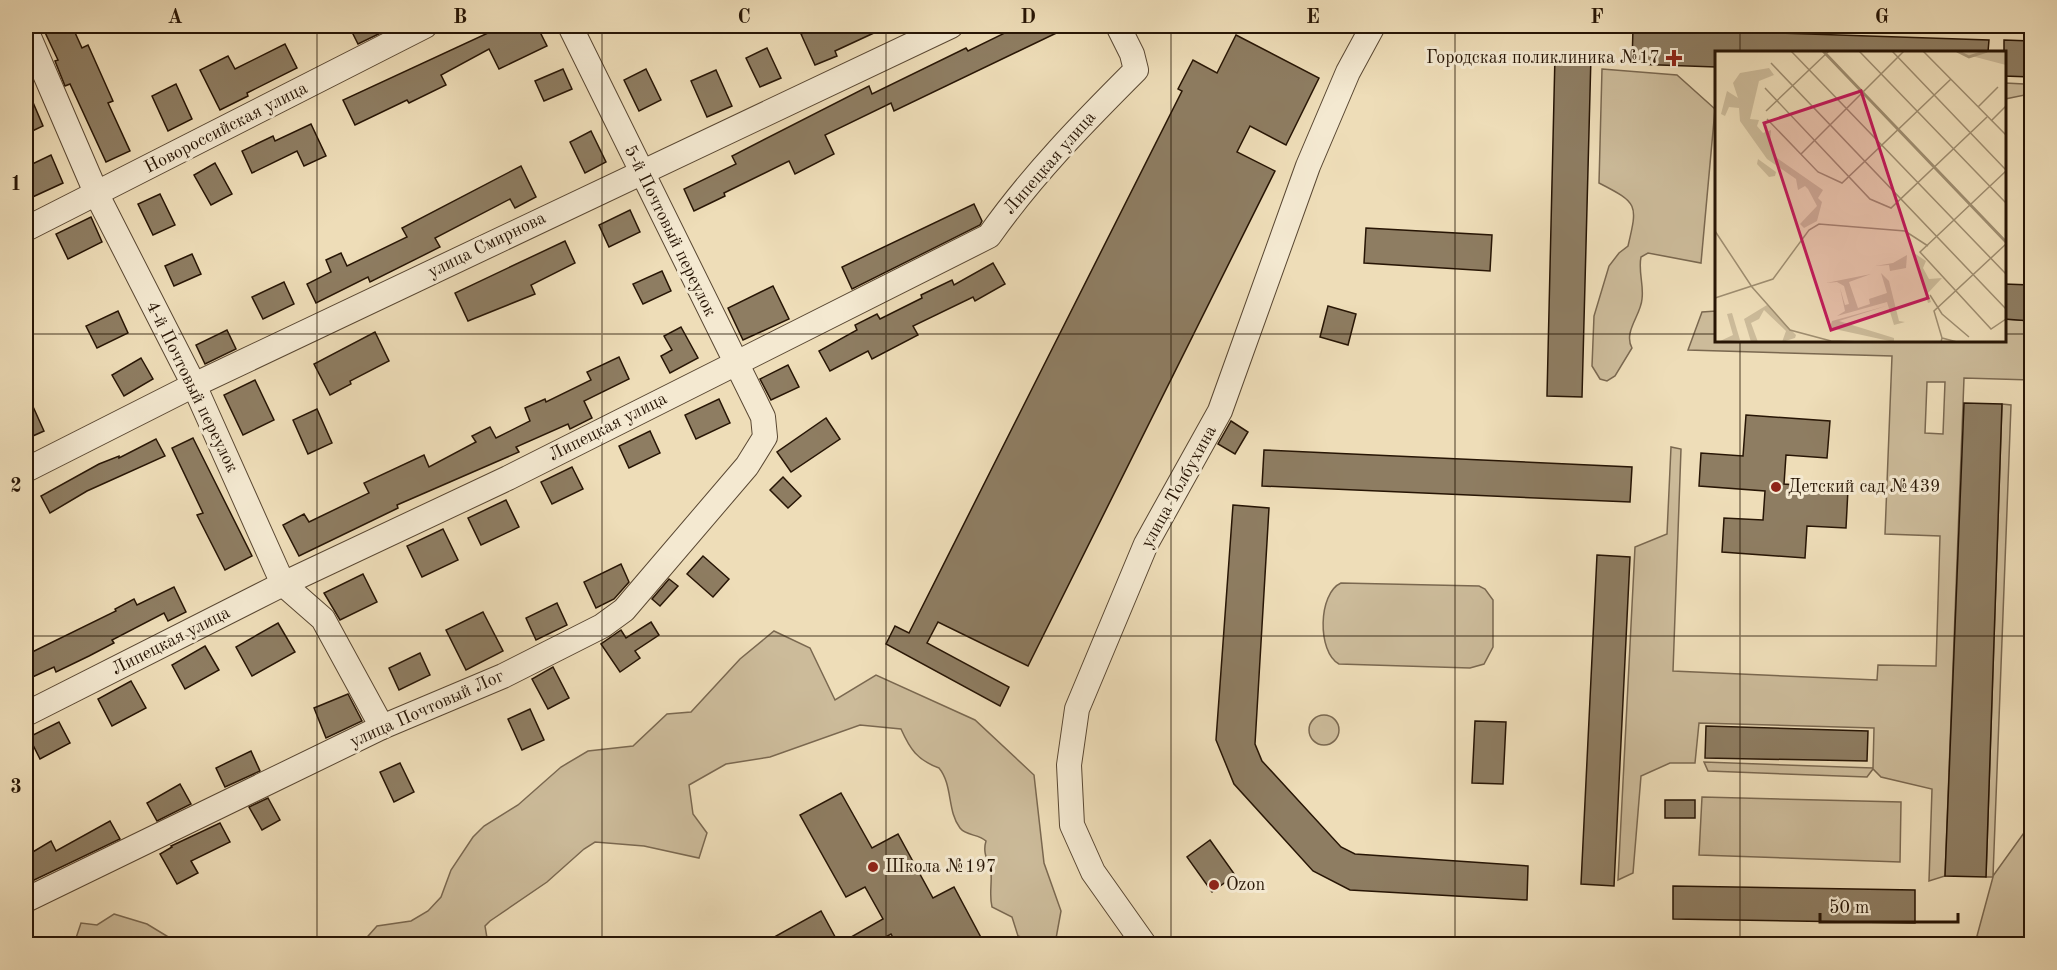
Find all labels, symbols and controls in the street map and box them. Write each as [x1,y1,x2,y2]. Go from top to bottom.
text: A [167,8,183,28]
text: B [453,8,467,28]
text: C [737,8,751,28]
text: D [1020,8,1036,28]
text: E [1306,8,1320,28]
text: F [1590,8,1604,28]
text: G [1875,8,1889,28]
place label: Городская поликлиника №17 [1426,49,1660,67]
marker: Городская поликлиника №17 [1665,49,1683,67]
inset map [1715,51,2006,342]
street label: Новороссийская улица [142,79,310,177]
street label: Липецкая улица [1001,108,1100,218]
street label: 5-й Почтовый переулок [621,143,719,319]
text: 1 [10,175,22,195]
street label: улица Смирнова [425,209,549,281]
street label: 4-й Почтовый переулок [143,299,241,475]
street label: Липецкая улица [546,389,670,465]
street label: улица Толбухина [1138,423,1220,551]
text: 2 [10,477,22,497]
place label: Детский сад №439 [1788,478,1941,496]
marker: Детский сад №439 [1769,480,1783,494]
street label: Липецкая улица [109,603,233,679]
street label: улица Почтовый Лог [347,667,507,751]
text: 3 [10,778,22,798]
place label: Школа №197 [885,858,996,876]
marker: Школа №197 [866,860,880,874]
place label: Ozon [1226,876,1265,894]
marker: Ozon [1207,878,1221,892]
scale bar [1820,886,1958,924]
text: 50 m [1829,899,1869,917]

